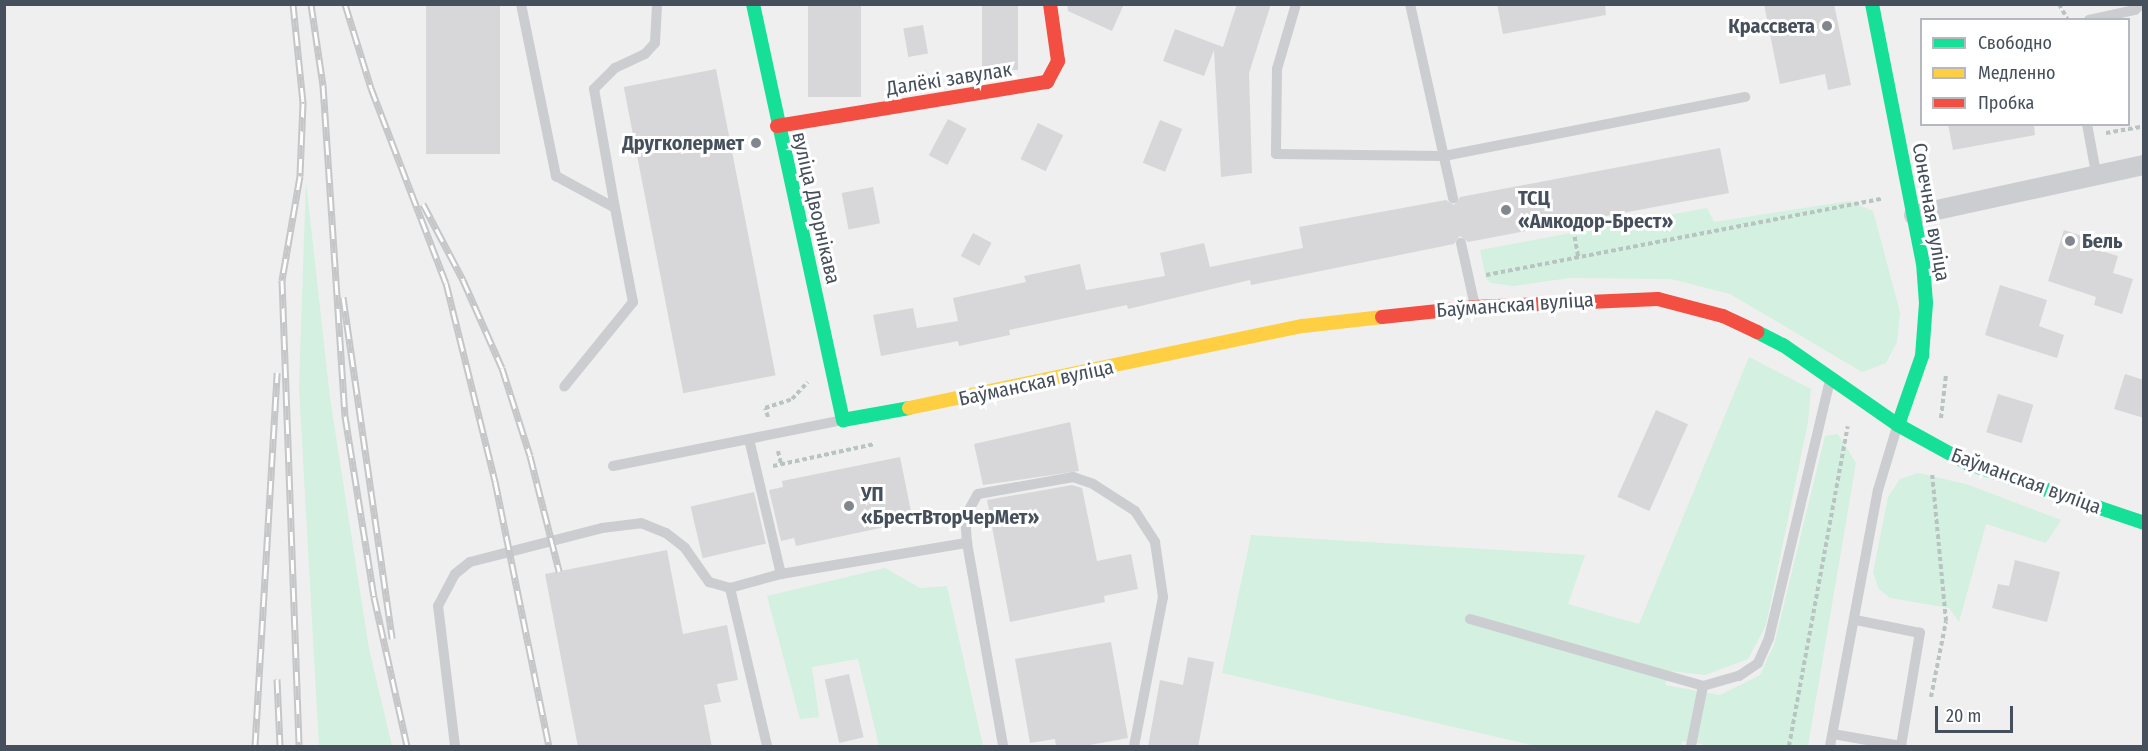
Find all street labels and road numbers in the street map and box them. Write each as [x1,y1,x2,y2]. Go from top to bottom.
street label: Далёкі завулак [885,57,1013,101]
street label: вуліца Дворнікава [787,130,845,286]
street label: Сонечная вуліца [1907,141,1955,283]
street label: Баўманская вуліца [1436,288,1594,322]
street label: Баўманская вуліца [956,355,1116,411]
street label: Баўманская вуліца [1948,443,2104,519]

